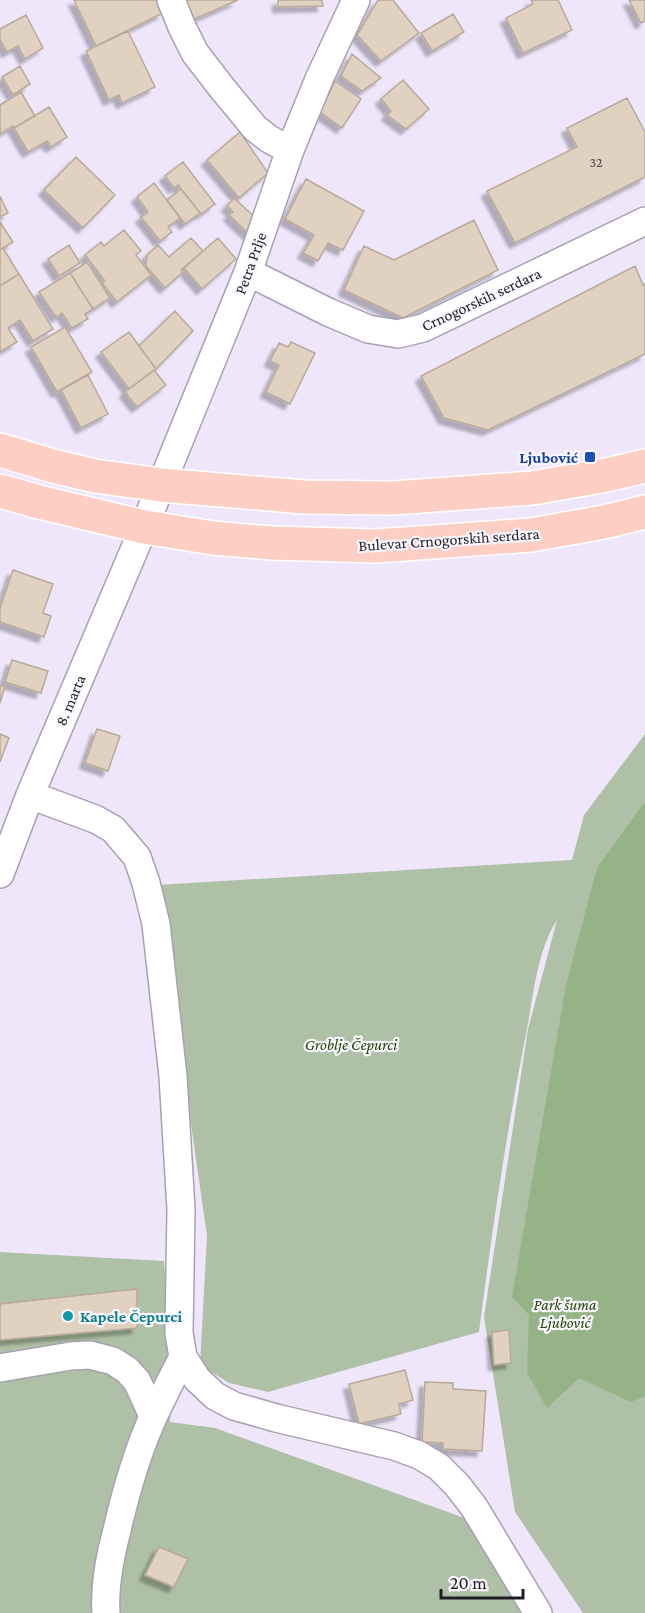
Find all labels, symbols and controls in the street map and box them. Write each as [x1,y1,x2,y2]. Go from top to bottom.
house number: 32 [589,154,603,170]
street label: Petra Prlje [231,230,270,297]
street label: Crnogorskih serdara [419,264,545,335]
place label: Ljubović [519,449,578,467]
marker: Ljubović [583,450,597,464]
street label: Bulevar Crnogorskih serdara [358,525,541,555]
street label: 8. marta [52,672,89,728]
park label: Groblje Čepurci [305,1036,398,1054]
park label: Park šuma Ljubović [534,1296,597,1332]
place label: Kapele Čepurci [80,1308,182,1325]
marker: Kapele Čepurci [61,1309,75,1323]
scale bar [441,1562,524,1600]
text: 20 m [450,1573,487,1593]

